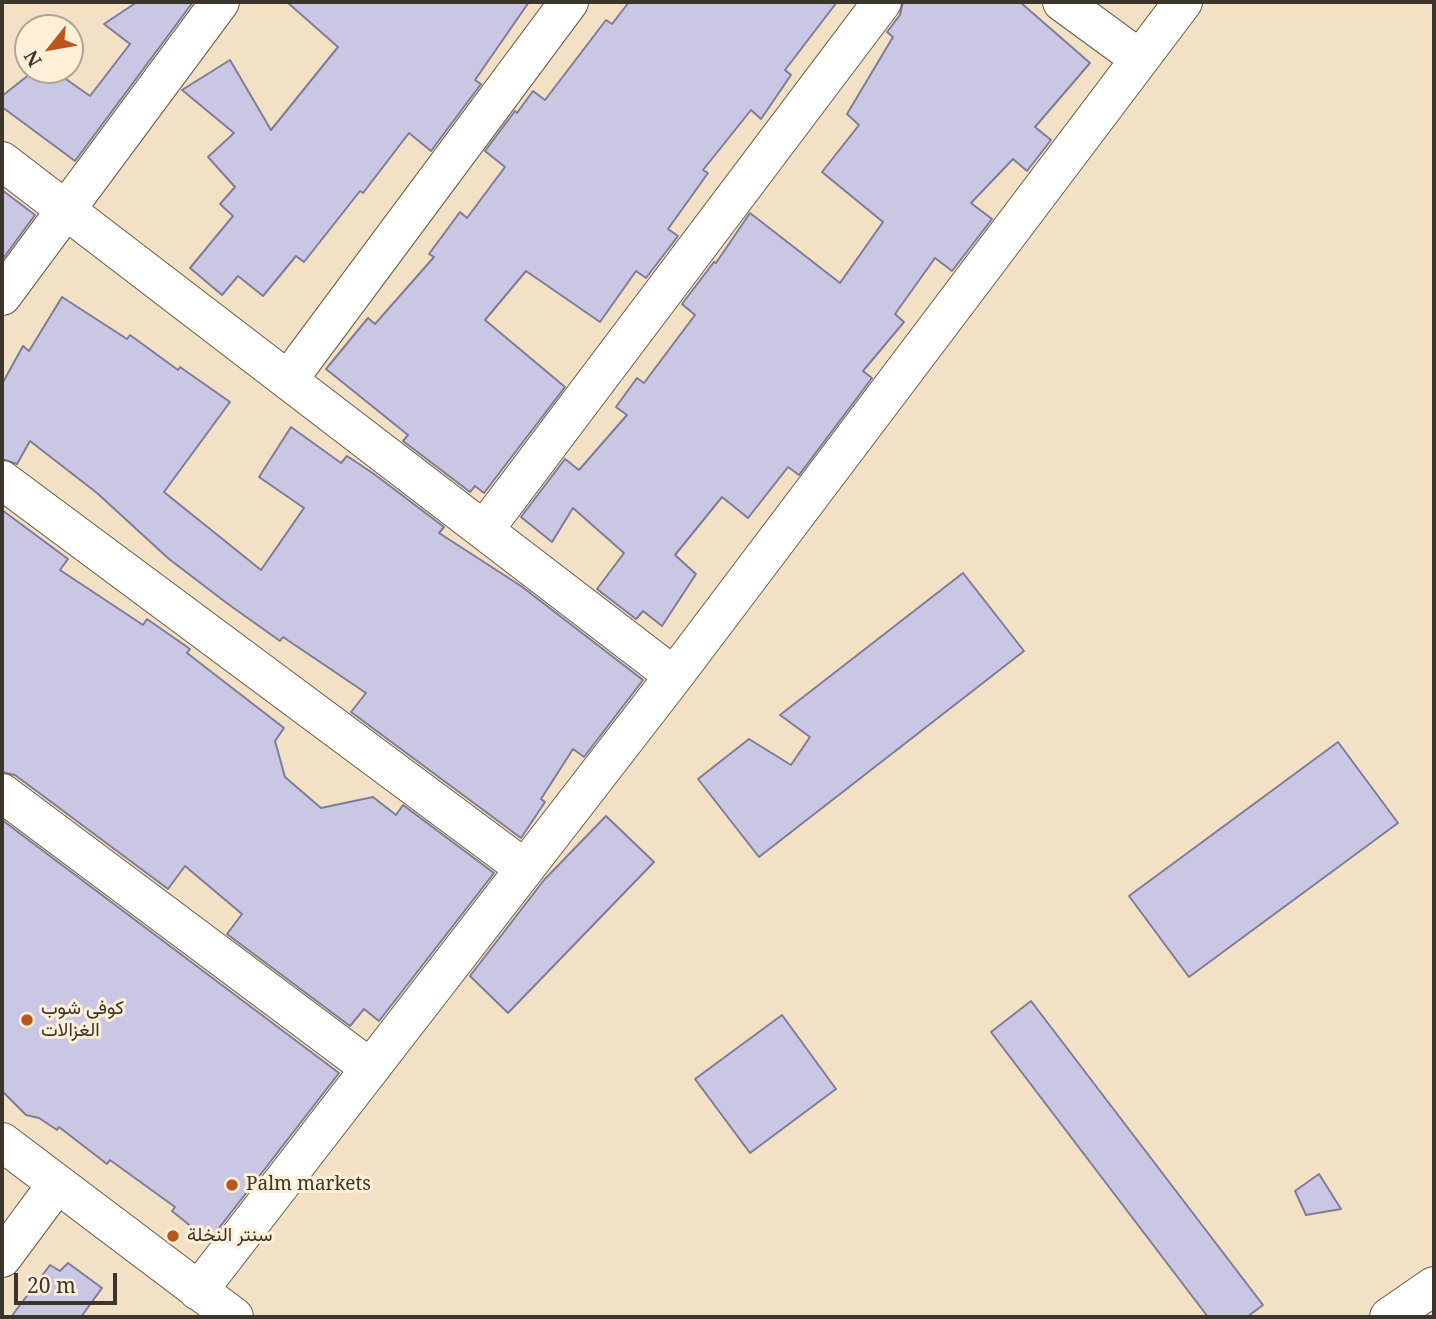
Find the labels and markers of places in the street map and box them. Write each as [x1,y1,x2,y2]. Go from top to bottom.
place label: كوفي شوب الغزالات [41,998,124,1042]
marker: كوفي شوب الغزالات [19,1012,35,1028]
place label: Palm markets [246,1174,371,1196]
marker: Palm markets [224,1177,240,1193]
place label: سنتر النخلة [187,1225,273,1247]
marker: سنتر النخلة [165,1228,181,1244]

